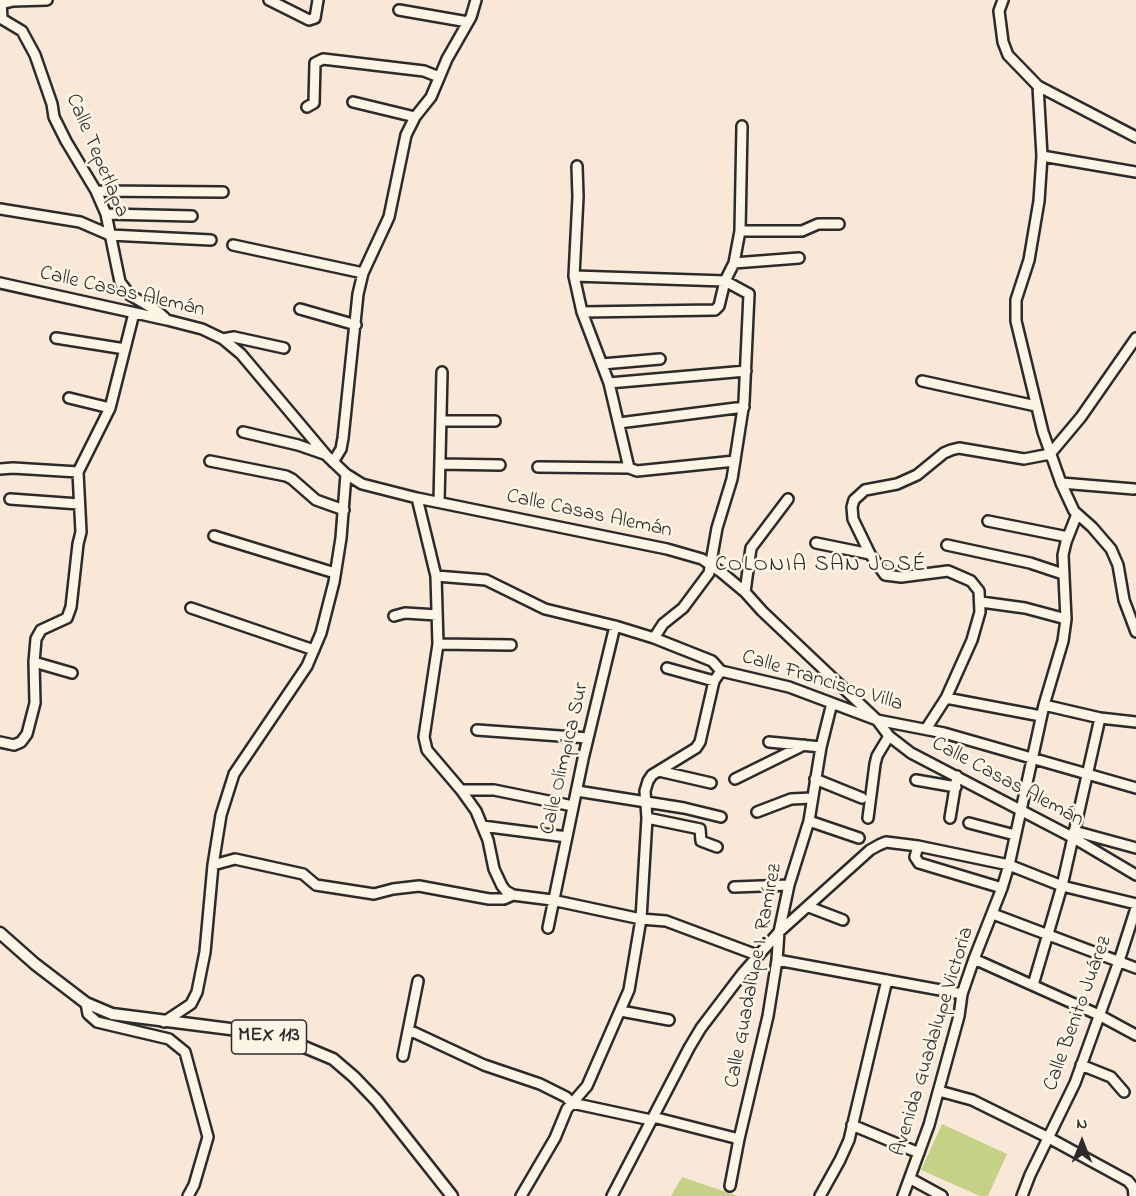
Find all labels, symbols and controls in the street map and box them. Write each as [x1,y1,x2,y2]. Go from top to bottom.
street label: Calle Tepetlapa [59,91,133,221]
street label: Calle Casas Alemán [37,262,207,324]
street label: Calle Casas Alemán [504,485,674,545]
district label: COLONIA SAN JOSÉ [715,553,927,579]
street label: Calle Francisco Villa [738,646,906,718]
street label: Calle Olímpica Sur [536,681,596,837]
street label: Calle Casas Alemán [927,732,1087,834]
street label: Calle Guadalupe I. Ramírez [721,862,789,1090]
street label: Avenida Guadalupe Victoria [887,924,981,1160]
street label: Calle Benito Juárez [1039,933,1119,1095]
road number: MEX 113 [232,1020,306,1054]
north arrow [1052,1112,1112,1172]
text: N [1077,1112,1087,1136]

